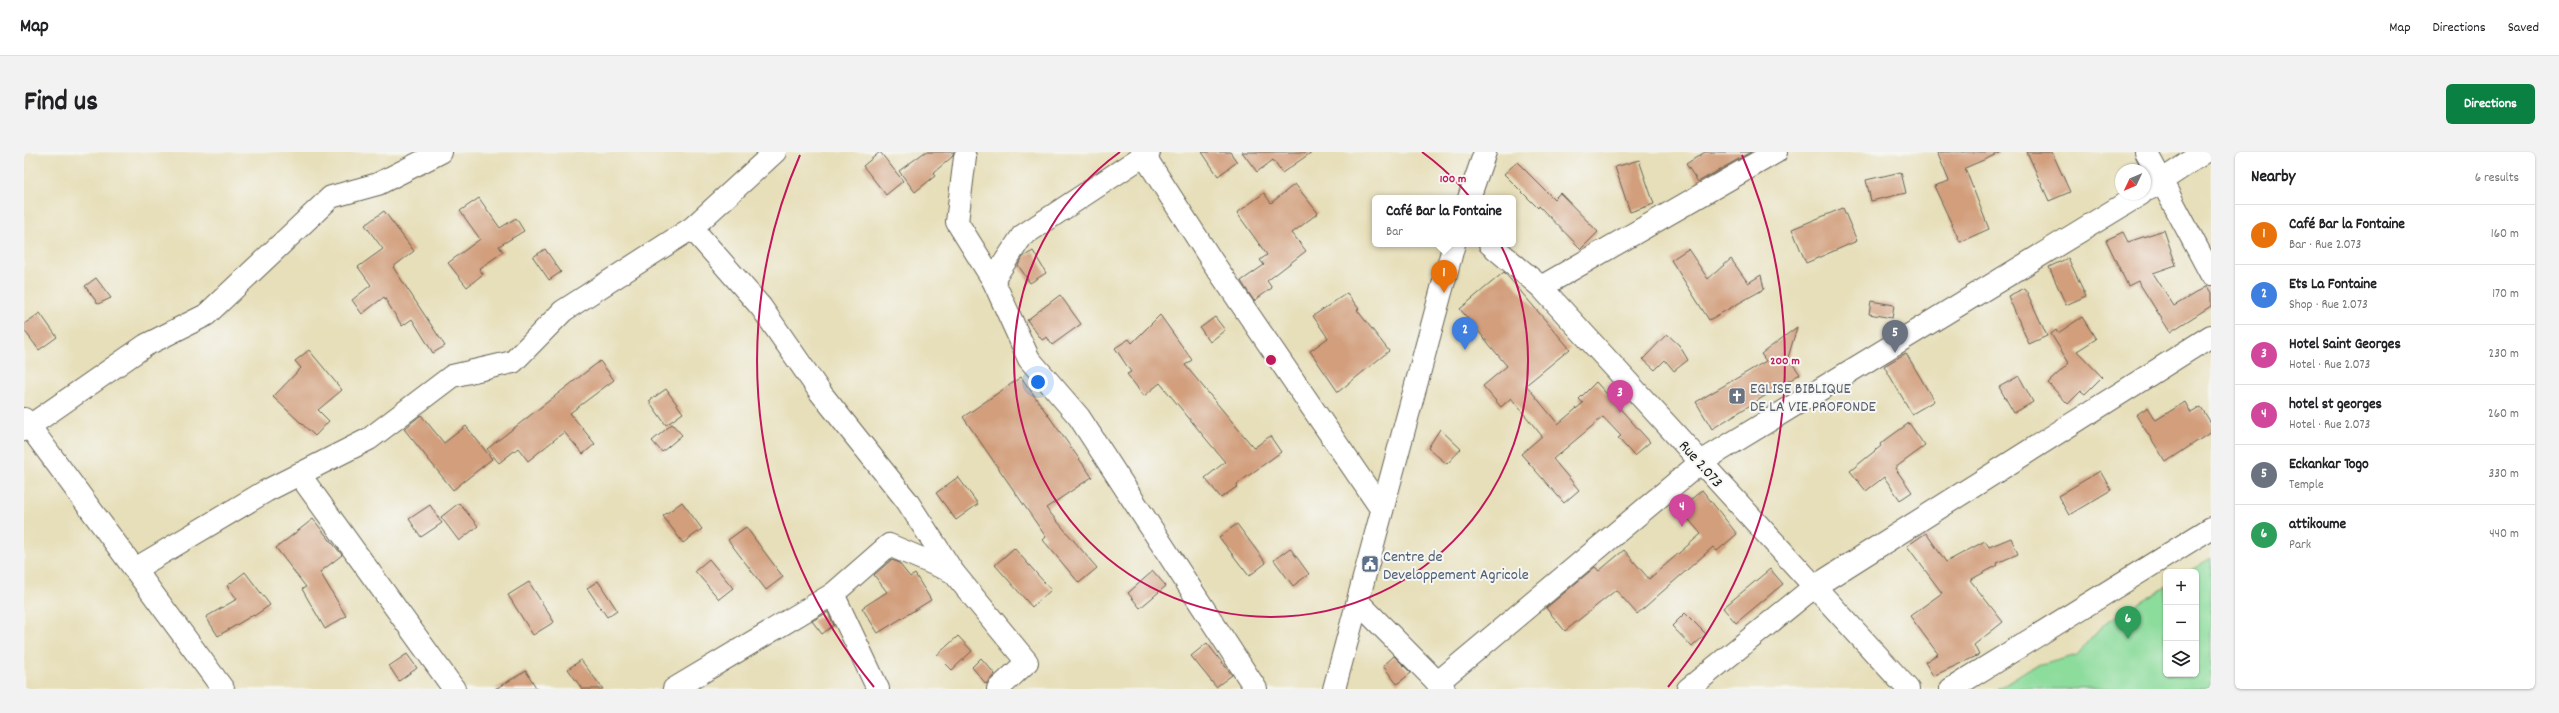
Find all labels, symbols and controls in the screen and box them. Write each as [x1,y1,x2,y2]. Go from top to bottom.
text: Map [20,14,49,41]
text: Map [2389,18,2411,38]
text: Directions [2433,18,2486,38]
text: Saved [2508,18,2539,38]
text: Find us [24,84,98,124]
button: Directions [2446,84,2535,124]
north arrow [2115,164,2151,200]
text: Nearby [2251,166,2295,190]
text: 6 results [2475,169,2519,188]
text: 100 m [1440,171,1466,188]
popup [1372,195,1516,247]
text: Café Bar la Fontaine [1386,201,1502,223]
text: Café Bar la Fontaine [2289,214,2405,236]
text: Bar [1386,223,1403,242]
text: 1 [2263,225,2265,244]
text: 160 m [2491,225,2519,244]
text: Bar · Rue 2.073 [2289,236,2361,255]
pin: 1 [1431,260,1457,293]
text: Ets La Fontaine [2289,274,2377,296]
text: 2 [2261,285,2267,304]
text: 170 m [2492,285,2519,304]
text: Shop · Rue 2.073 [2289,296,2368,315]
pin: 2 [1452,317,1478,350]
pin: 5 [1882,320,1908,353]
text: Hotel Saint Georges [2289,334,2401,356]
text: 3 [2261,345,2267,364]
text: 230 m [2489,345,2519,364]
centre of rings [1264,353,1278,367]
text: 200 m [1770,353,1800,370]
text: Hotel · Rue 2.073 [2289,356,2370,375]
your location [1028,372,1048,392]
place label: EGLISE BIBLIQUE DE LA VIE PROFONDE [1750,378,1876,419]
pin: 3 [1607,380,1633,413]
church icon: EGLISE BIBLIQUE DE LA VIE PROFONDE [1727,386,1747,406]
text: hotel st georges [2289,394,2382,416]
text: 4 [2261,405,2267,424]
text: 260 m [2488,405,2519,424]
text: Hotel · Rue 2.073 [2289,416,2370,435]
street label: Rue 2.073 [1673,436,1728,494]
text: Eckankar Togo [2289,454,2369,476]
text: 5 [2261,465,2267,484]
text: 330 m [2488,465,2519,484]
text: Temple [2289,476,2324,495]
pin: 4 [1669,494,1695,527]
text: attikoume [2289,514,2346,536]
text: 6 [2261,525,2267,544]
text: 440 m [2489,525,2519,544]
text: Park [2289,536,2311,555]
place label: Centre de Developpement Agricole [1383,546,1529,587]
public building icon: Centre de Developpement Agricole [1360,554,1380,574]
map controls [2163,569,2199,677]
button: + [2163,569,2199,605]
button: − [2163,605,2199,641]
pin: 6 [2115,606,2141,639]
button: layers [2163,641,2199,677]

